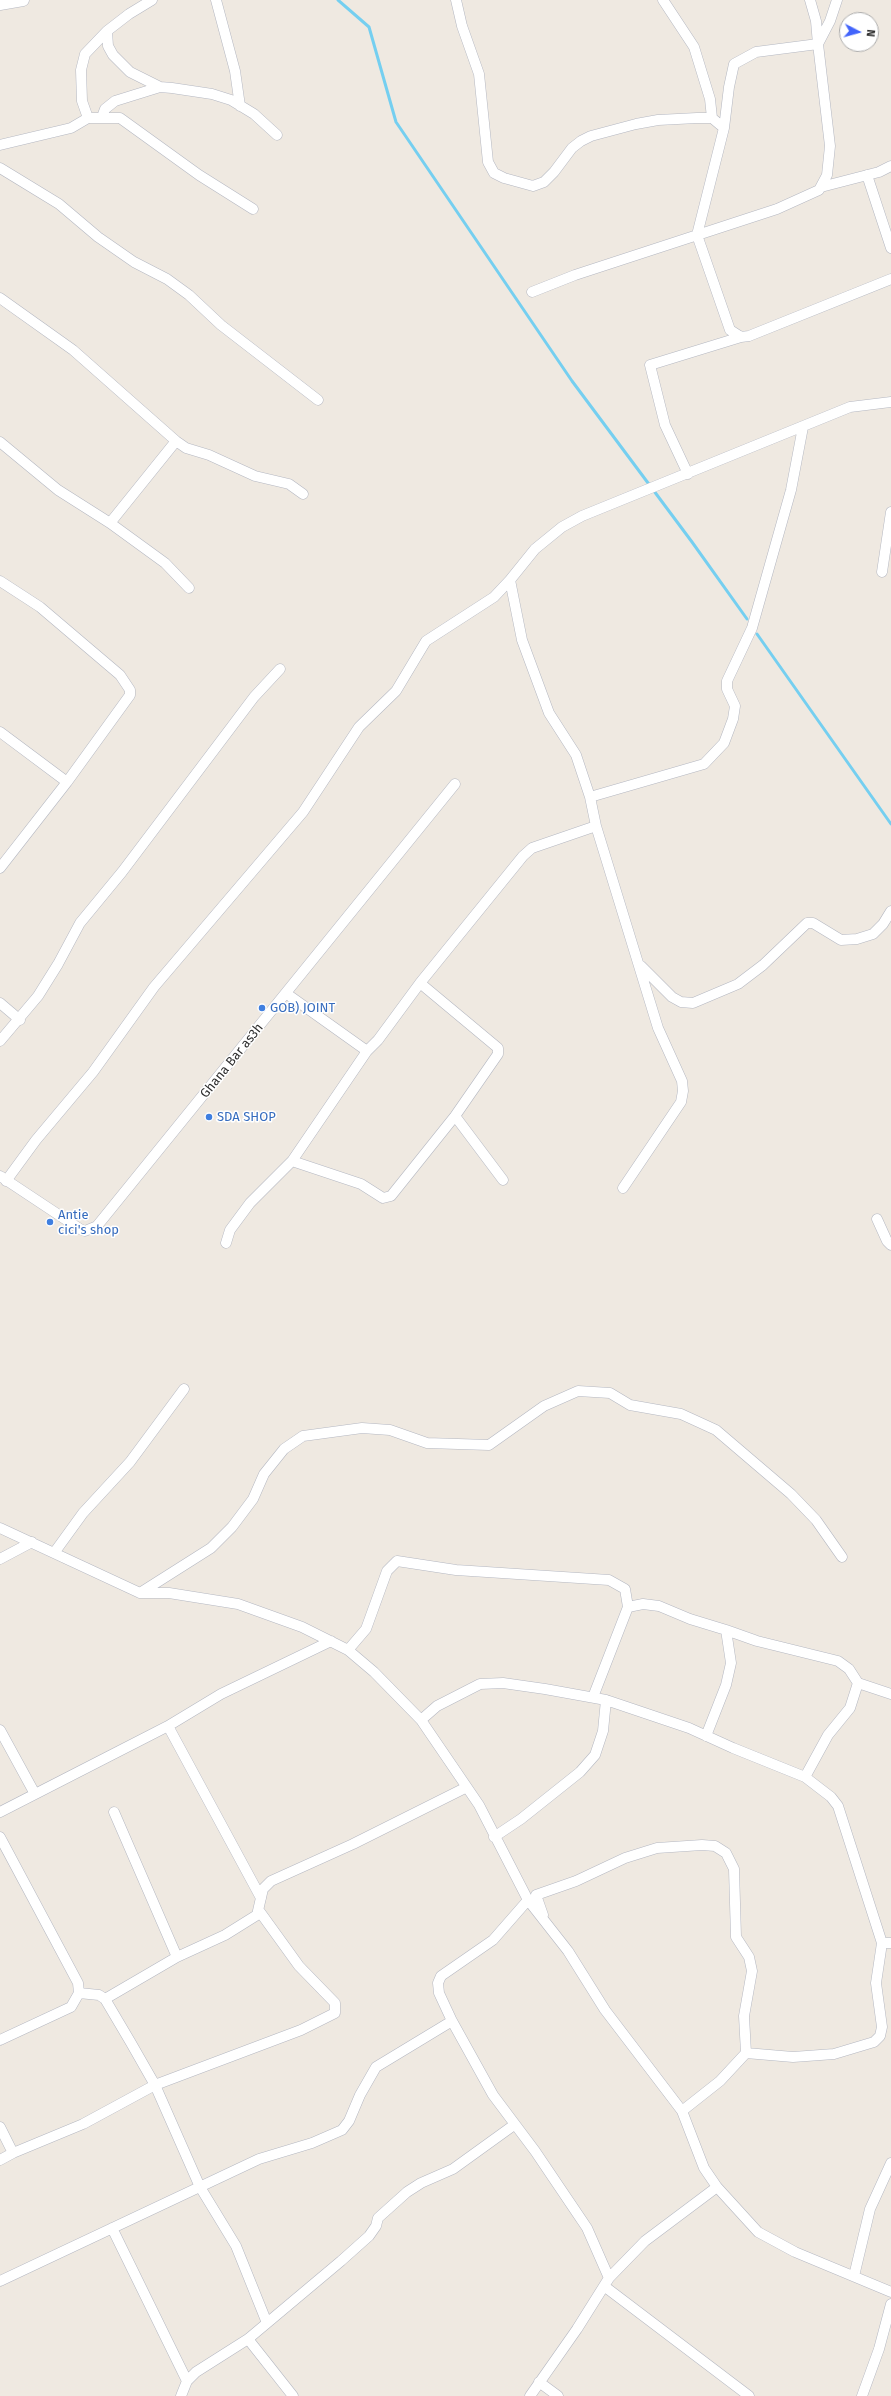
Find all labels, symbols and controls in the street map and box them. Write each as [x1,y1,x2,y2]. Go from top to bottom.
north arrow [839,12,879,52]
text: N [864,29,877,38]
place label: GOB) JOINT [270,1000,335,1016]
marker: GOB) JOINT [257,1003,267,1013]
street label: Ghana Bar as3h [197,1021,267,1101]
place label: SDA SHOP [217,1109,276,1125]
marker: SDA SHOP [204,1112,214,1122]
place label: Antie cici's shop [58,1207,119,1238]
marker: Antie cici's shop [45,1217,55,1227]

